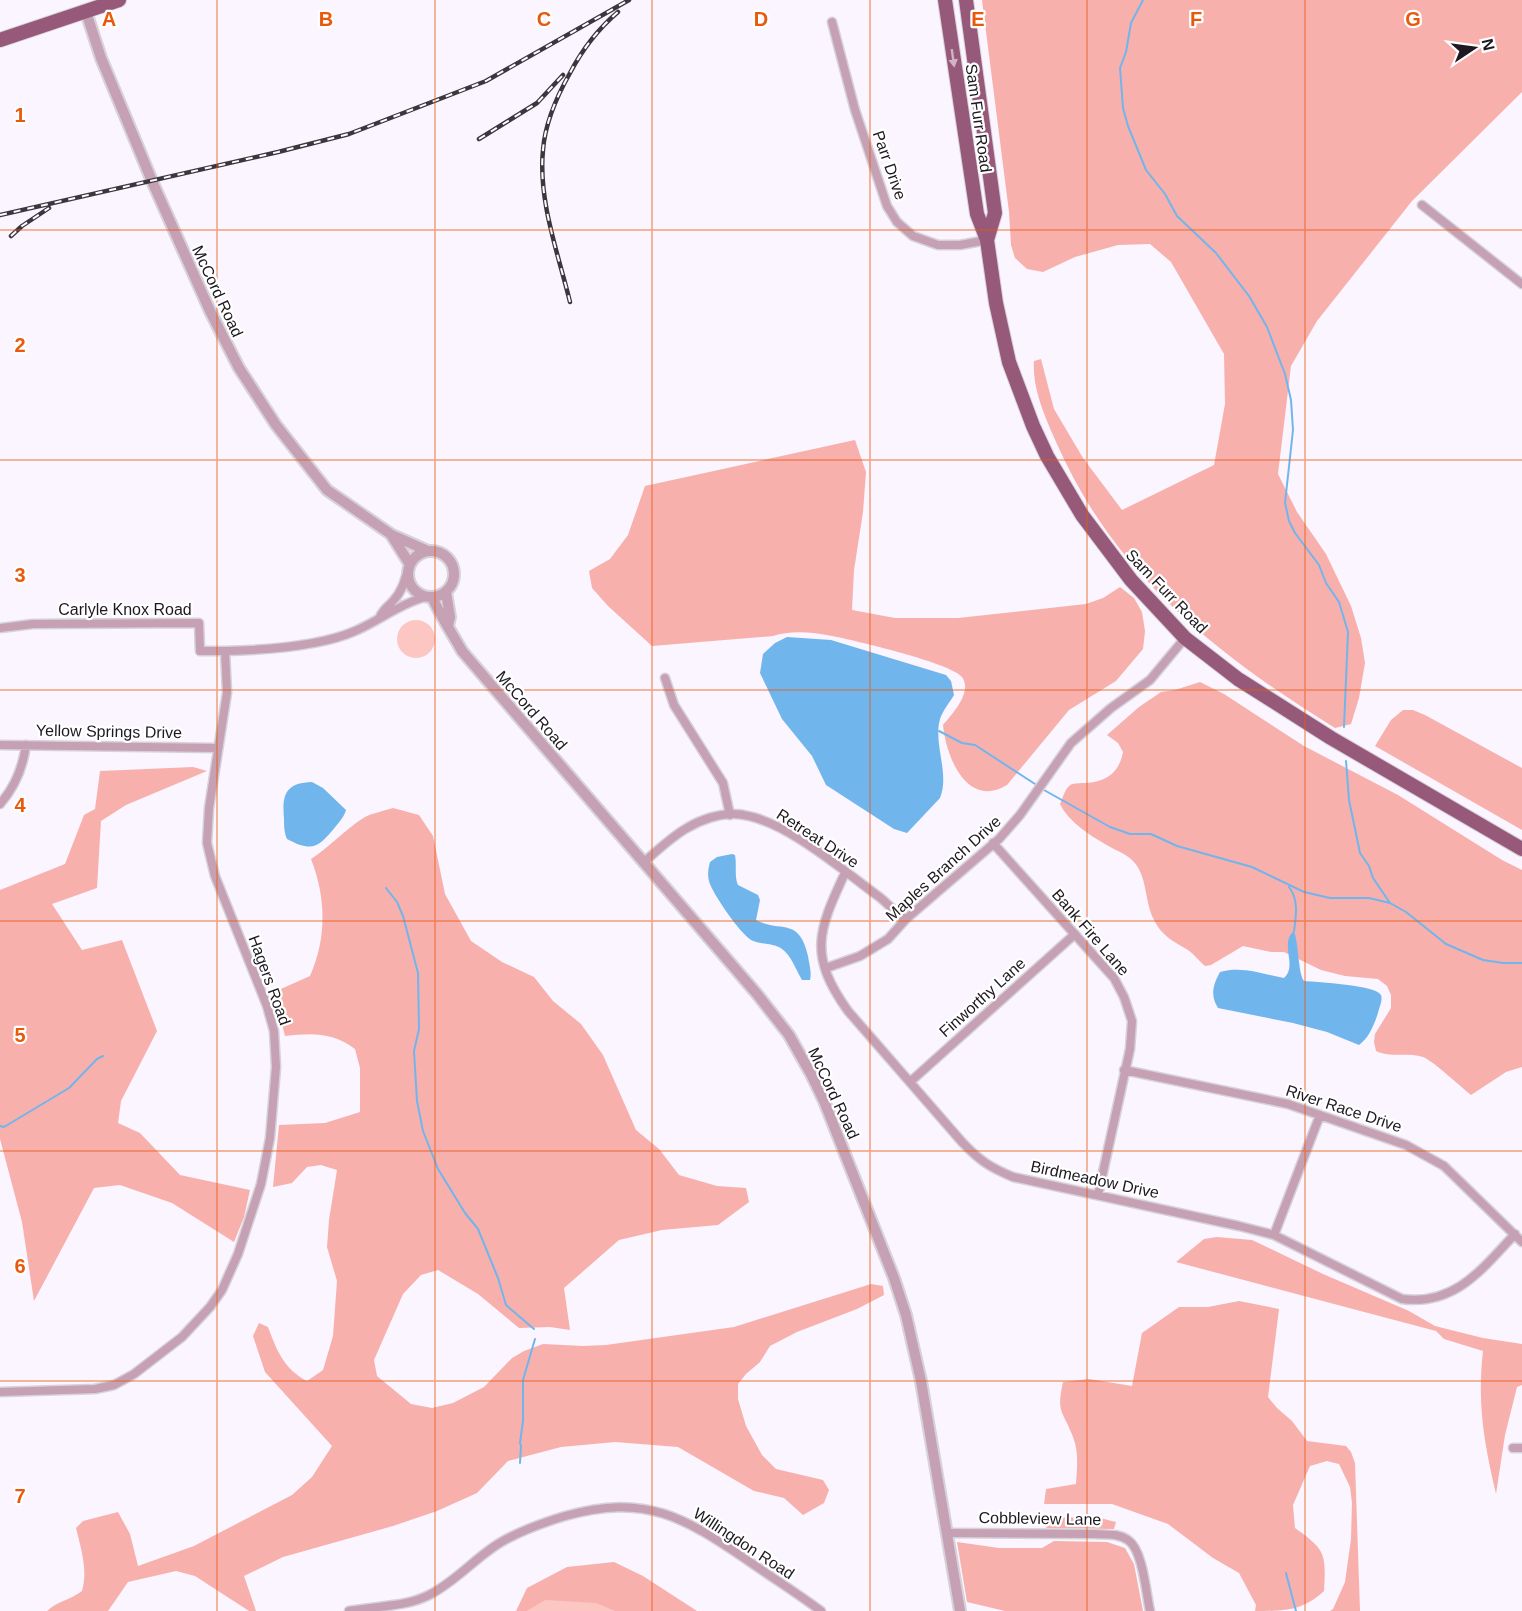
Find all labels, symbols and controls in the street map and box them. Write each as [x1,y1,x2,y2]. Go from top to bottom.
text: A [102,8,116,30]
text: B [319,8,333,30]
text: C [537,8,551,30]
text: D [754,8,768,30]
text: E [971,8,985,30]
text: F [1190,8,1202,30]
text: G [1405,8,1421,30]
north arrow [1444,18,1504,78]
text: N [1479,37,1498,52]
one-way arrow [949,49,958,68]
street label: Sam Furr Road [962,63,995,173]
text: 1 [14,104,26,126]
street label: Parr Drive [870,128,909,202]
street label: McCord Road [189,243,246,340]
text: 2 [14,334,26,356]
street label: Sam Furr Road [1123,546,1211,637]
text: 3 [14,564,26,586]
street label: Carlyle Knox Road [58,601,192,618]
street label: McCord Road [493,668,570,753]
street label: Yellow Springs Drive [36,722,182,741]
text: 4 [14,794,26,816]
street label: Retreat Drive [774,806,862,871]
street label: Maples Branch Drive [882,812,1004,924]
street label: Bank Fire Lane [1049,886,1133,979]
street label: Hagers Road [245,933,294,1027]
street label: Finworthy Lane [936,954,1029,1040]
text: 5 [14,1024,26,1046]
street label: McCord Road [805,1045,862,1142]
street label: River Race Drive [1284,1082,1404,1135]
street label: Birdmeadow Drive [1029,1158,1161,1201]
text: 6 [14,1255,26,1277]
text: 7 [14,1485,26,1507]
street label: Willingdon Road [690,1505,797,1582]
street label: Cobbleview Lane [978,1509,1102,1528]

